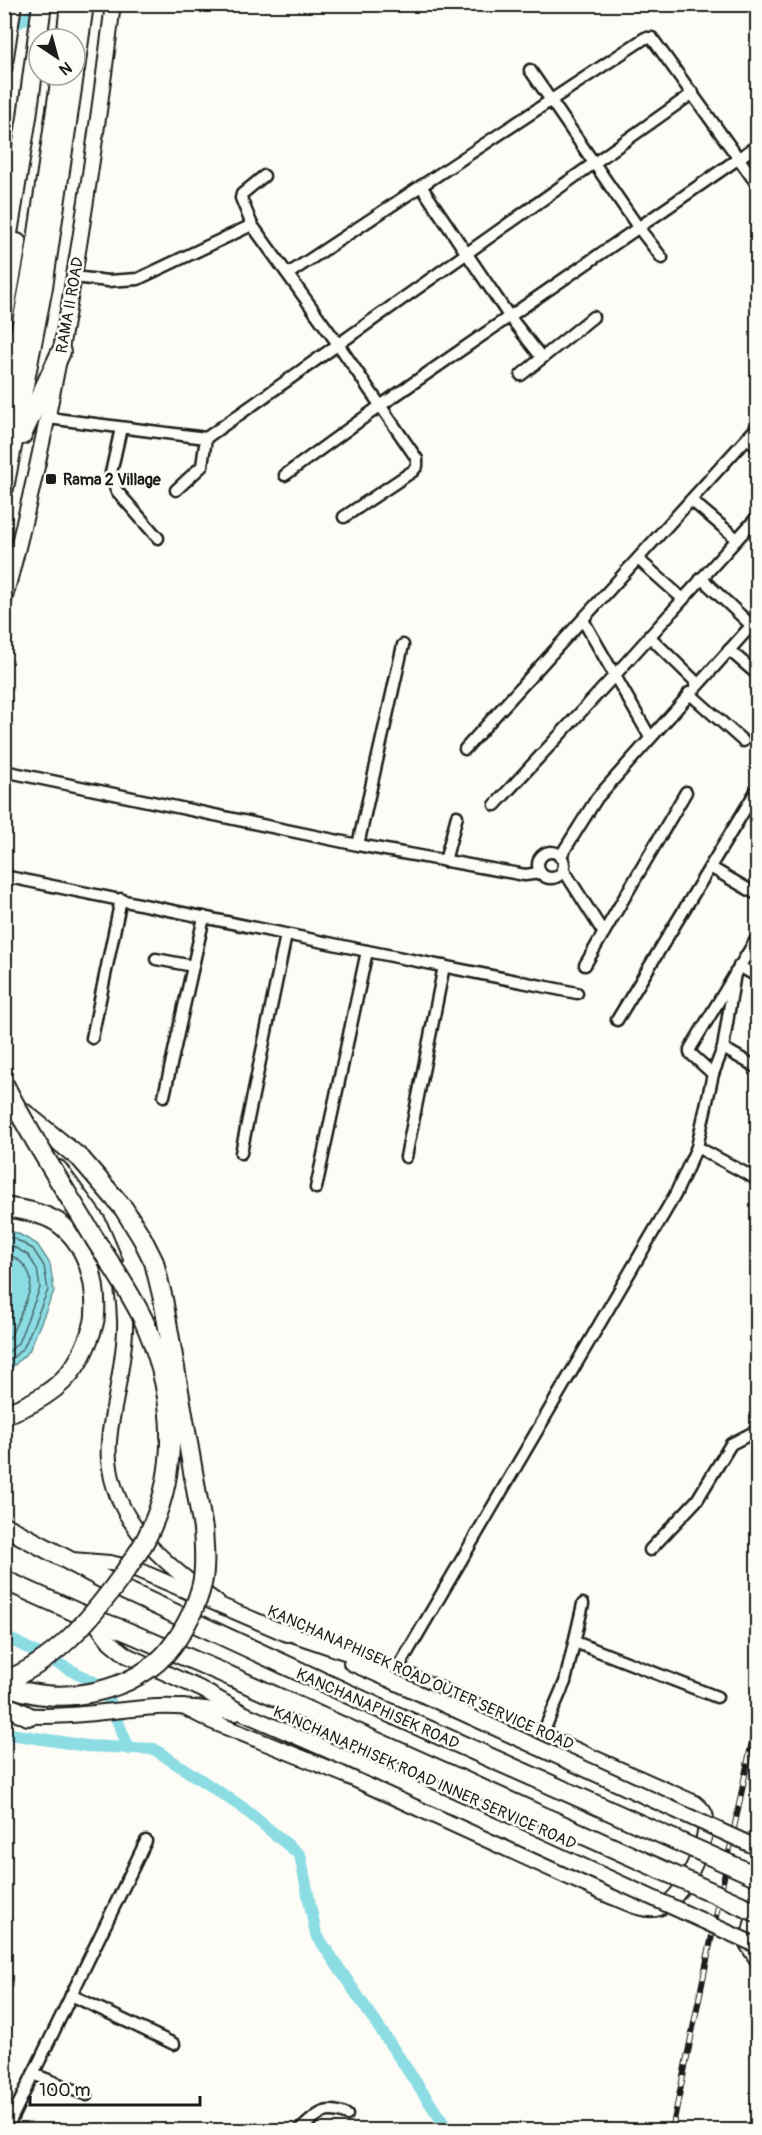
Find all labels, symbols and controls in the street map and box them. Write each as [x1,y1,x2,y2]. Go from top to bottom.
north arrow [27,27,87,87]
text: N [55,57,75,80]
street label: RAMA II ROAD [52,255,88,355]
place label: Rama 2 Village [63,470,162,490]
marker: Rama 2 Village [44,472,58,486]
street label: KANCHANAPHISEK ROAD OUTER SERVICE ROAD [265,1600,577,1754]
street label: KANCHANAPHISEK ROAD [293,1663,463,1753]
street label: KANCHANAPHISEK ROAD INNER SERVICE ROAD [270,1702,579,1854]
scale bar [30,2069,200,2107]
text: 100 m [39,2079,91,2102]

